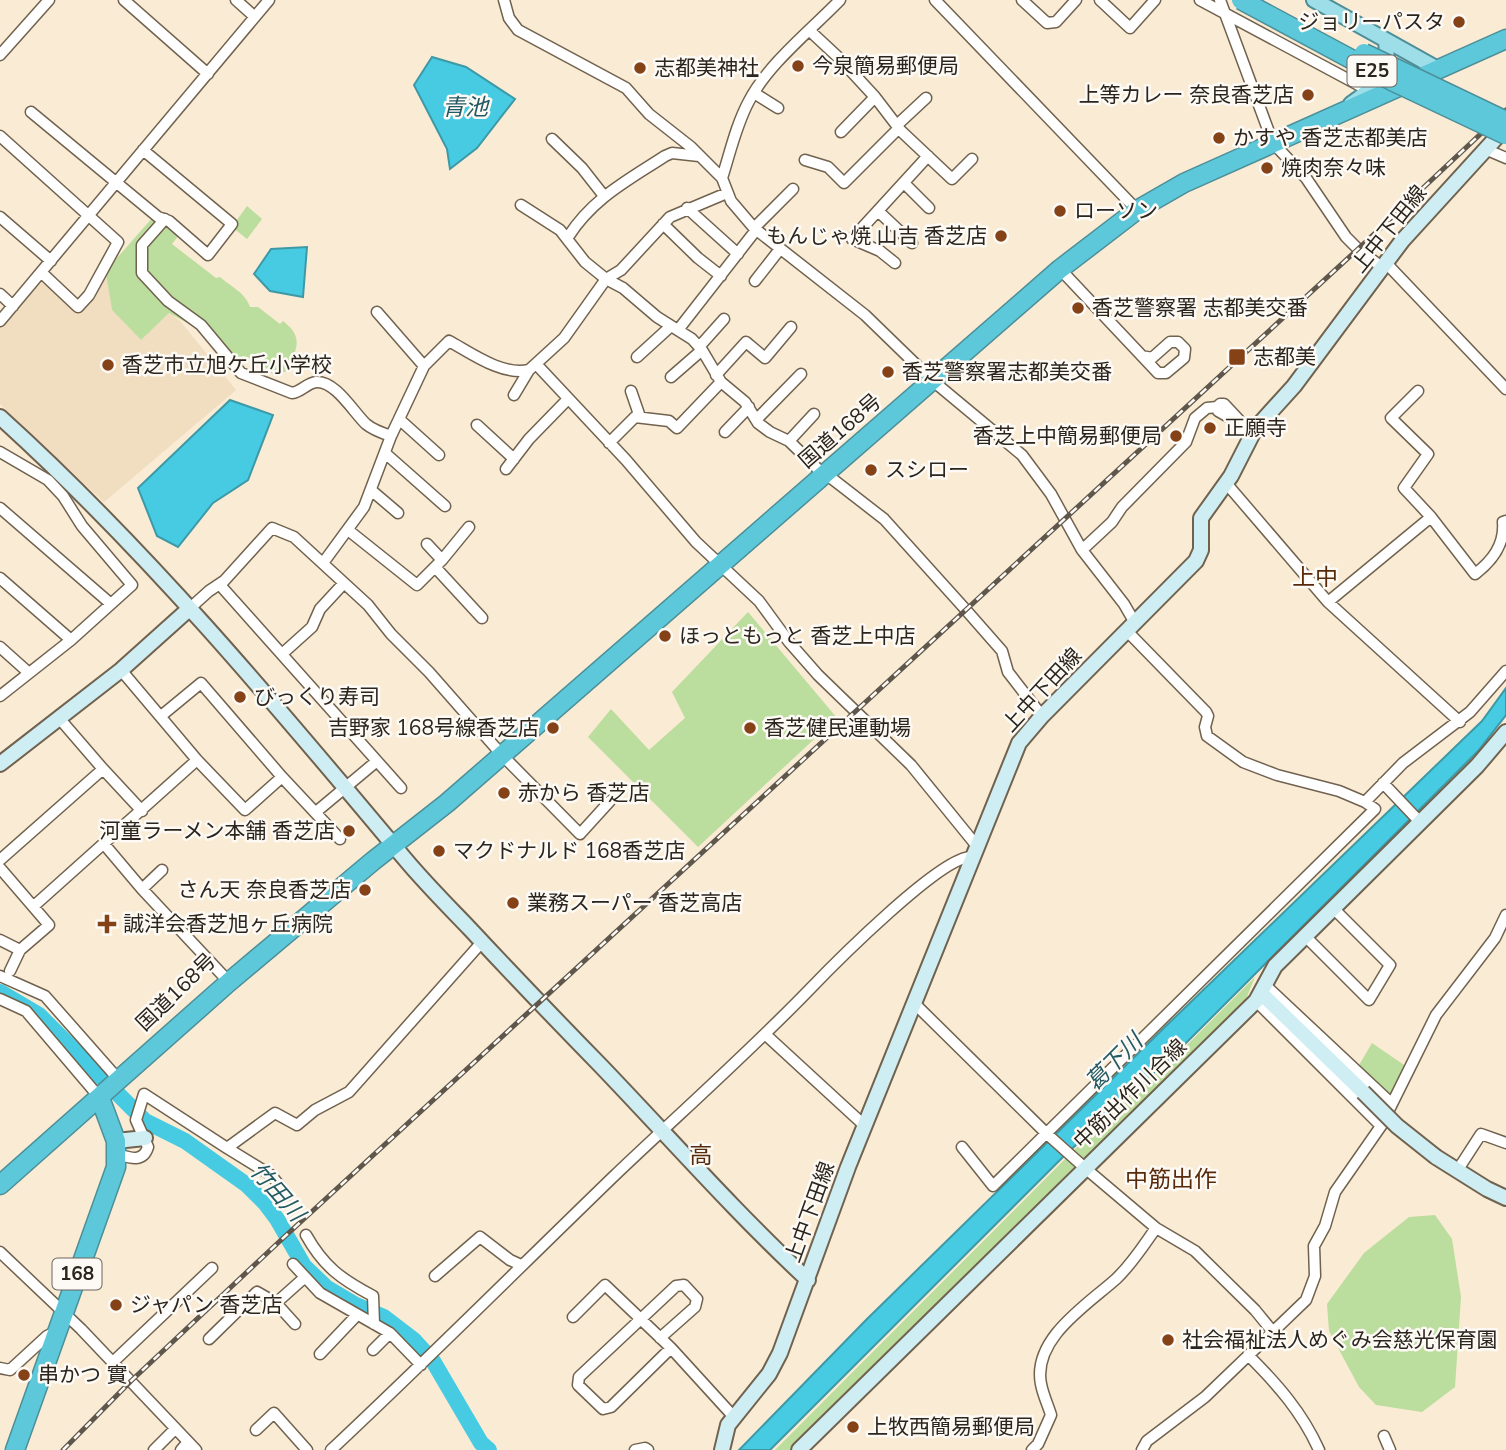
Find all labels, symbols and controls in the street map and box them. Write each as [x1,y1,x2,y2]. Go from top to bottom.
place label: ジョリーパスタ [1298,8,1445,36]
marker: ジョリーパスタ [1451,14,1467,30]
place label: 今泉簡易郵便局 [812,52,959,80]
place label: 志都美神社 [654,54,759,82]
road number: E25 [1348,55,1396,86]
marker: 今泉簡易郵便局 [790,58,806,74]
marker: 志都美神社 [632,60,648,76]
place label: 上等カレー 奈良香芝店 [1079,81,1294,109]
marker: 上等カレー 奈良香芝店 [1300,87,1316,103]
water label: 青池 [442,92,490,123]
place label: かすや 香芝志都美店 [1233,124,1427,152]
marker: かすや 香芝志都美店 [1211,130,1227,146]
place label: 焼肉奈々味 [1281,154,1386,182]
marker: 焼肉奈々味 [1259,160,1275,176]
street label: 上中下田線 [1345,179,1433,279]
place label: ローソン [1074,197,1158,225]
marker: ローソン [1052,203,1068,219]
place label: もんじゃ焼 山吉 香芝店 [766,222,987,250]
marker: もんじゃ焼 山吉 香芝店 [993,228,1009,244]
place label: 香芝警察署 志都美交番 [1092,294,1307,322]
marker: 香芝警察署 志都美交番 [1070,300,1086,316]
place label: 志都美 [1253,343,1316,371]
marker: 志都美 [1227,347,1247,367]
place label: 香芝市立旭ケ丘小学校 [122,351,332,379]
marker: 香芝市立旭ケ丘小学校 [100,357,116,373]
place label: 香芝警察署志都美交番 [902,358,1112,386]
marker: 香芝警察署志都美交番 [880,364,896,380]
street label: 国道168号 [793,387,887,475]
place label: 正願寺 [1224,414,1287,442]
marker: 正願寺 [1202,420,1218,436]
place label: 香芝上中簡易郵便局 [973,422,1162,450]
marker: 香芝上中簡易郵便局 [1168,428,1184,444]
place label: スシロー [885,456,969,484]
marker: スシロー [863,462,879,478]
district label: 上中 [1292,562,1338,593]
place label: ほっともっと 香芝上中店 [679,622,915,650]
marker: ほっともっと 香芝上中店 [657,628,673,644]
street label: 上中下田線 [996,642,1088,738]
place label: びっくり寿司 [254,683,380,711]
marker: びっくり寿司 [232,689,248,705]
place label: 吉野家 168号線香芝店 [328,714,539,742]
place label: 香芝健民運動場 [764,714,911,742]
marker: 吉野家 168号線香芝店 [545,720,561,736]
marker: 香芝健民運動場 [742,720,758,736]
place label: 赤から 香芝店 [518,779,649,807]
marker: 赤から 香芝店 [496,785,512,801]
place label: 河童ラーメン本舗 香芝店 [99,817,335,845]
marker: 河童ラーメン本舗 香芝店 [341,823,357,839]
place label: マクドナルド 168香芝店 [453,837,685,865]
marker: マクドナルド 168香芝店 [431,843,447,859]
place label: さん天 奈良香芝店 [178,876,351,904]
marker: さん天 奈良香芝店 [357,882,373,898]
place label: 業務スーパー 香芝高店 [527,889,742,917]
marker: 業務スーパー 香芝高店 [505,895,521,911]
place label: 誠洋会香芝旭ヶ丘病院 [123,910,333,938]
marker: 誠洋会香芝旭ヶ丘病院 [97,914,117,934]
street label: 国道168号 [130,947,222,1037]
water label: 葛下川 [1079,1025,1151,1097]
street label: 中筋出作川合線 [1067,1033,1193,1155]
district label: 高 [690,1140,713,1171]
water label: 竹田川 [243,1156,313,1230]
street label: 上中下田線 [779,1158,841,1266]
district label: 中筋出作 [1125,1164,1217,1195]
road number: 168 [52,1258,102,1290]
place label: ジャパン 香芝店 [130,1291,282,1319]
marker: ジャパン 香芝店 [108,1297,124,1313]
place label: 社会福祉法人めぐみ会慈光保育園 [1182,1326,1498,1354]
marker: 社会福祉法人めぐみ会慈光保育園 [1160,1332,1176,1348]
place label: 串かつ 實 [38,1361,127,1389]
marker: 串かつ 實 [16,1367,32,1383]
place label: 上牧西簡易郵便局 [867,1413,1035,1441]
marker: 上牧西簡易郵便局 [845,1419,861,1435]

